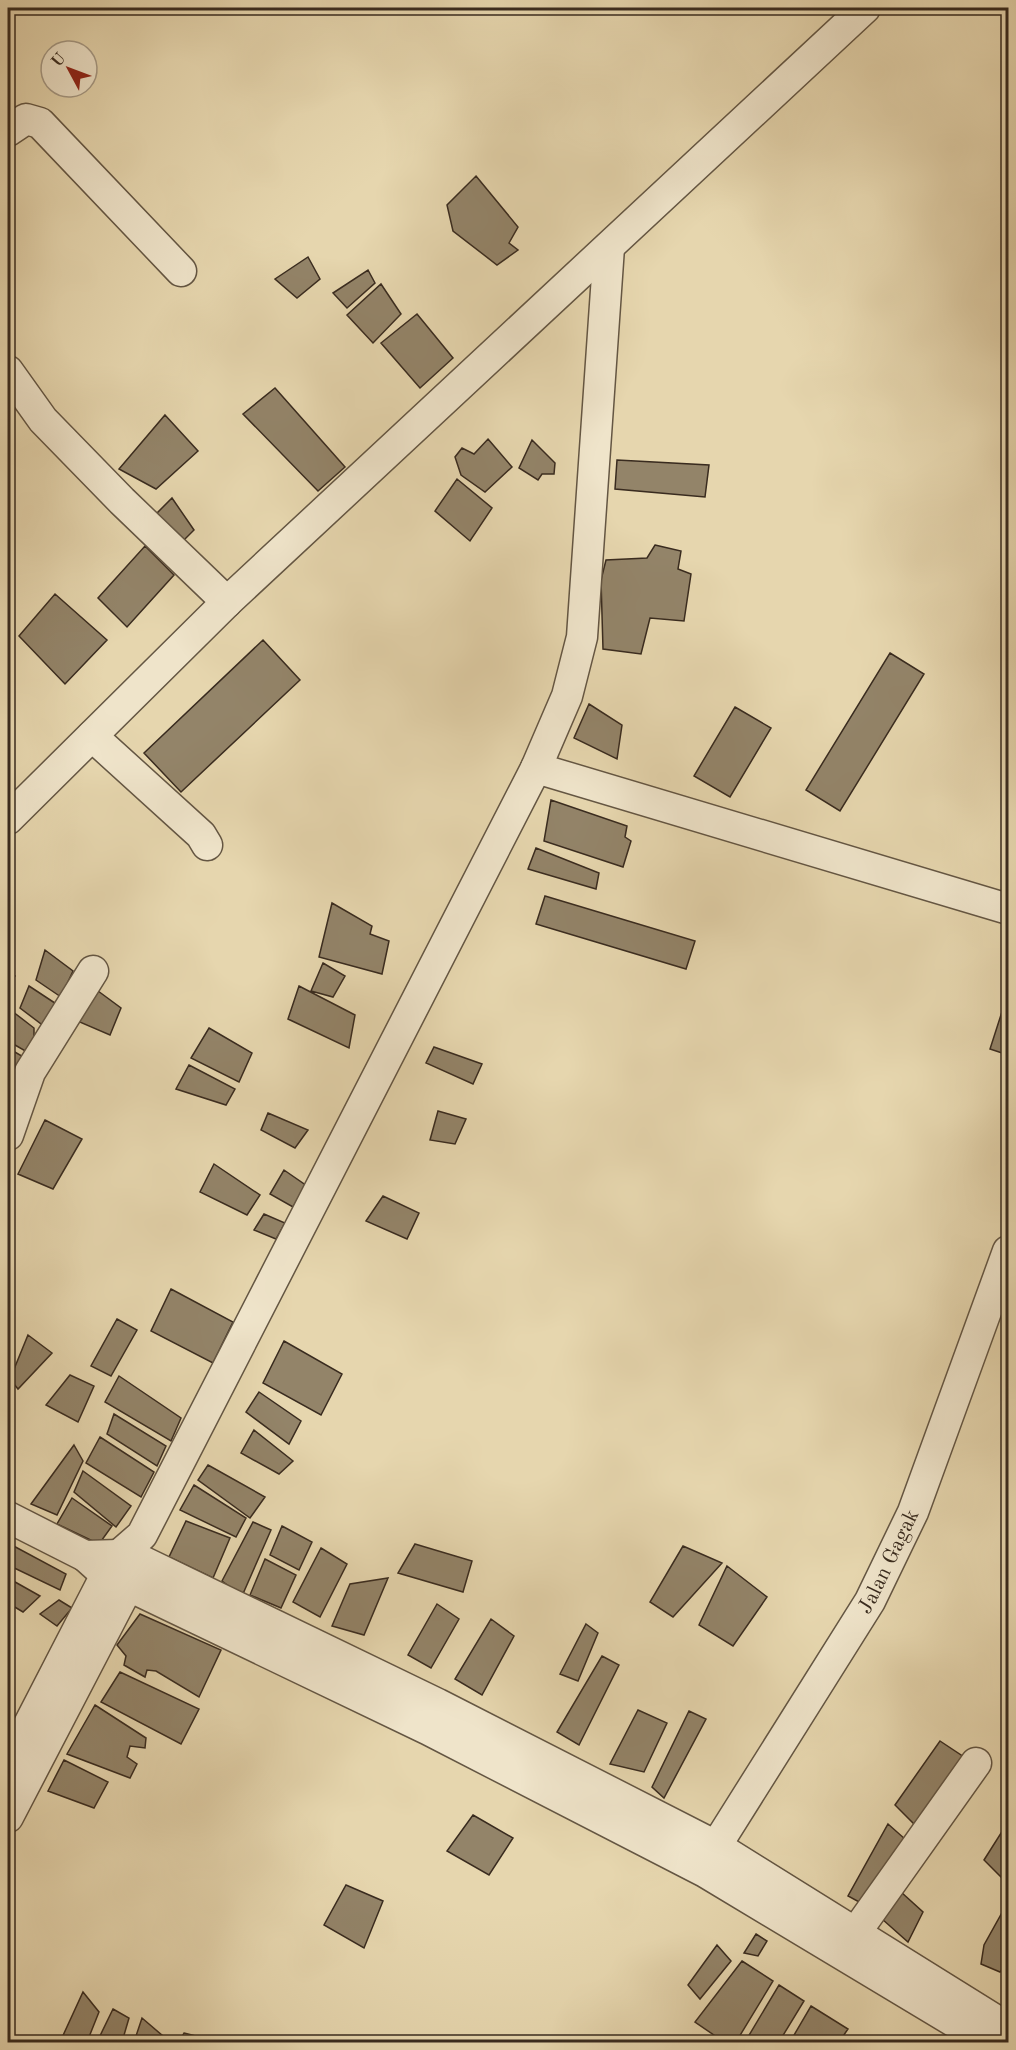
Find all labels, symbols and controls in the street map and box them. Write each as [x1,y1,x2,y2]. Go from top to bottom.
north arrow [39,39,99,99]
text: U [49,50,70,71]
street label: Jalan Gagak [854,1506,923,1618]

